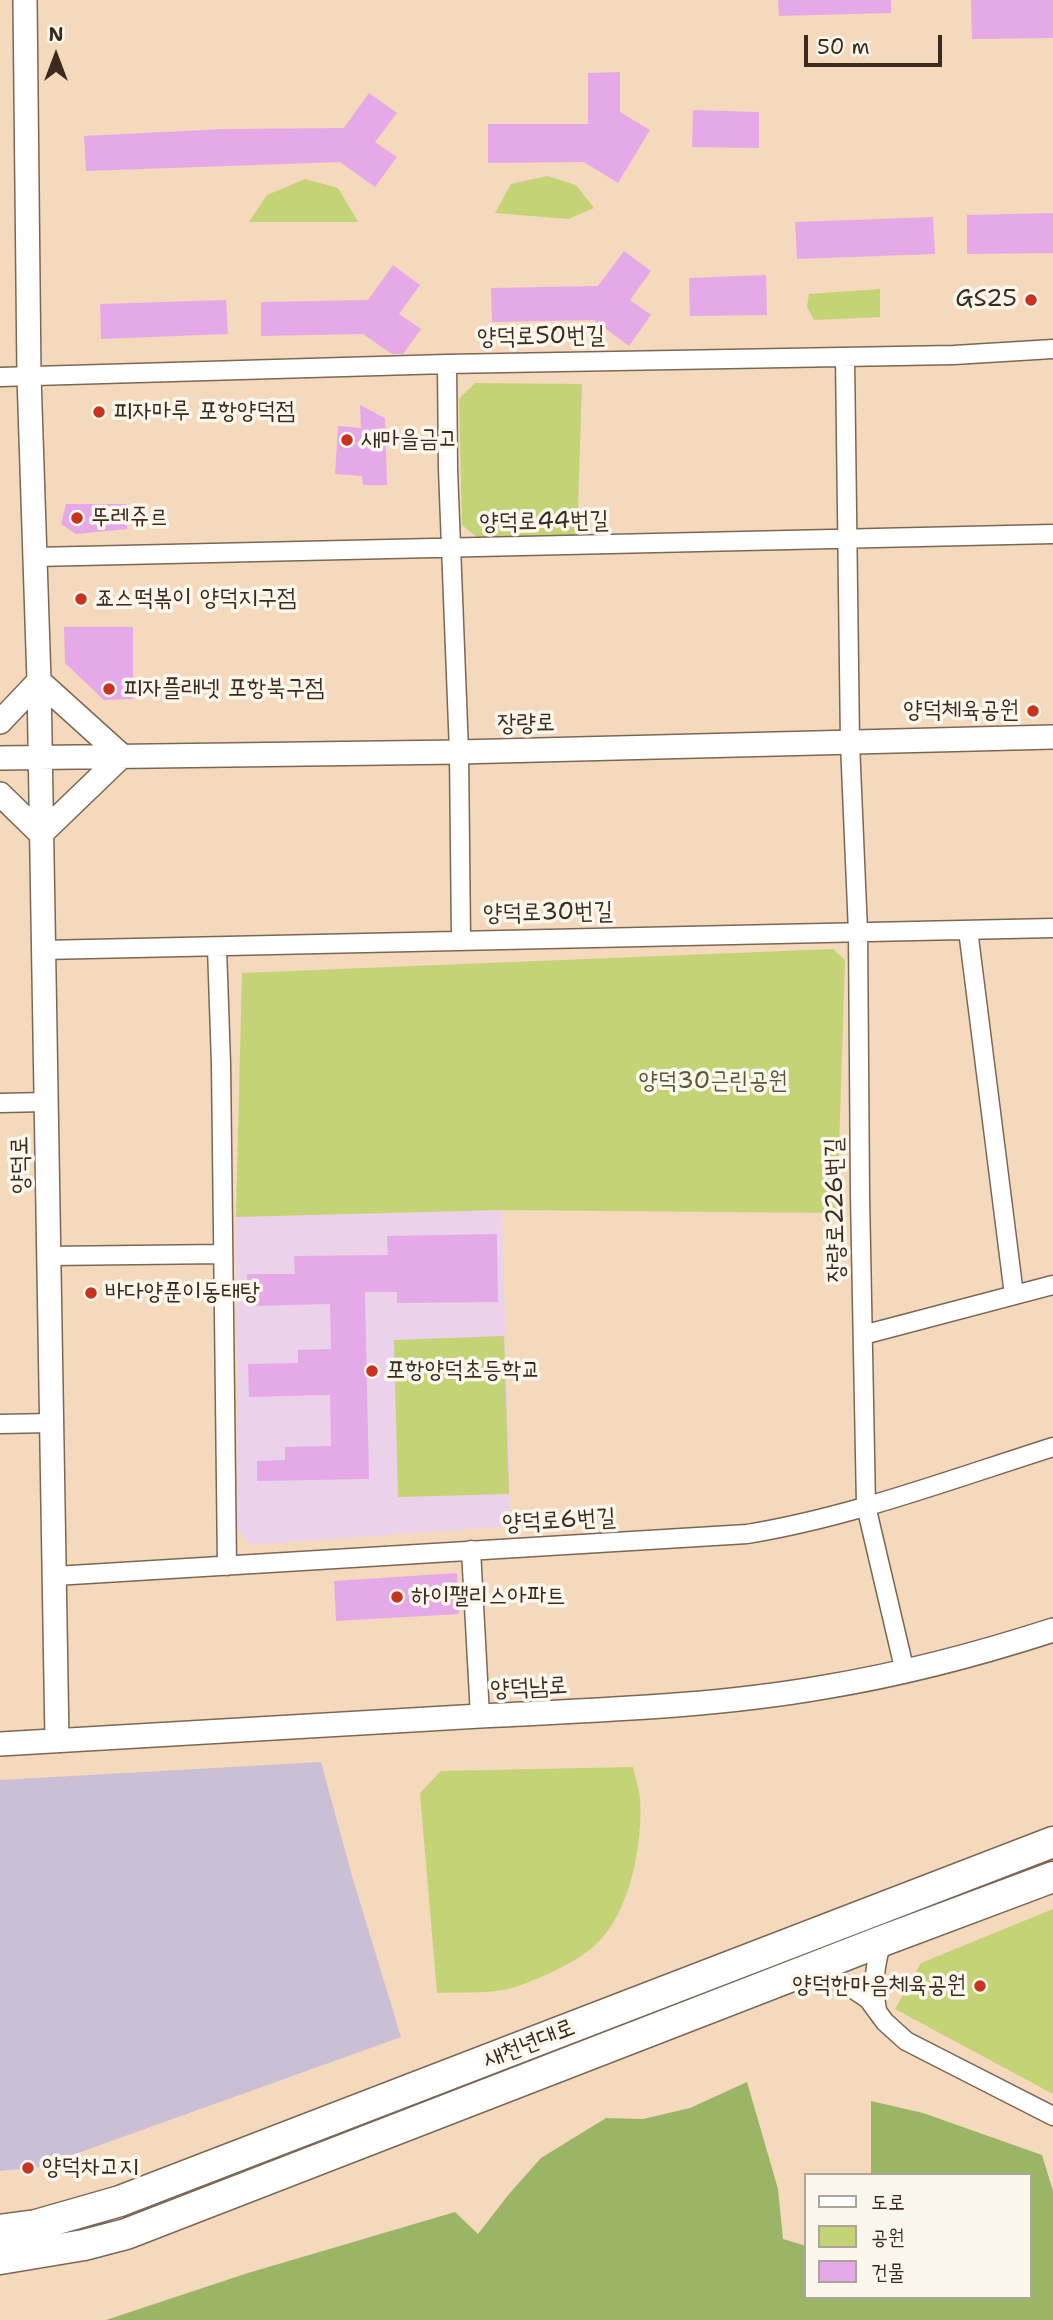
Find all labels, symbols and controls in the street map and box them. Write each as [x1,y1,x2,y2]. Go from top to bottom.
north arrow [21,21,91,91]
scale bar [808,21,946,65]
text: N [48,22,64,47]
text: 50 m [817,33,870,61]
place label: GS25 [955,286,1017,314]
marker: GS25 [1023,292,1039,308]
street label: 양덕로50번길 [477,321,605,353]
place label: 피자마루 포항양덕점 [113,398,295,426]
marker: 피자마루 포항양덕점 [91,404,107,420]
place label: 새마을금고 [361,426,458,454]
marker: 새마을금고 [339,432,355,448]
place label: 뚜레쥬르 [91,504,168,532]
street label: 양덕로44번길 [479,506,609,538]
marker: 뚜레쥬르 [69,510,85,526]
place label: 죠스떡볶이 양덕지구점 [95,585,296,613]
marker: 죠스떡볶이 양덕지구점 [73,591,89,607]
place label: 피자플래넷 포항북구점 [123,675,324,703]
marker: 피자플래넷 포항북구점 [101,681,117,697]
place label: 양덕체육공원 [903,697,1019,725]
marker: 양덕체육공원 [1025,703,1041,719]
street label: 장량로 [497,709,555,739]
street label: 양덕로30번길 [483,897,613,929]
park label: 양덕30근린공원 [638,1068,788,1096]
street label: 양덕로 [6,1136,36,1194]
street label: 장량로226번길 [820,1137,852,1283]
place label: 바다양푼이동태탕 [105,1279,260,1307]
marker: 바다양푼이동태탕 [83,1285,99,1301]
place label: 포항양덕초등학교 [386,1357,540,1385]
marker: 포항양덕초등학교 [364,1363,380,1379]
street label: 양덕로6번길 [502,1504,616,1538]
place label: 하이팰리스아파트 [411,1583,566,1611]
marker: 하이팰리스아파트 [389,1589,405,1605]
street label: 양덕남로 [490,1672,568,1704]
place label: 양덕한마음체육공원 [792,1972,966,2000]
marker: 양덕한마음체육공원 [972,1978,988,1994]
street label: 새천년대로 [479,2013,579,2075]
place label: 양덕차고지 [42,2154,139,2182]
marker: 양덕차고지 [20,2160,36,2176]
legend [804,2173,1032,2299]
text: 도로 [871,2188,905,2216]
text: 공원 [871,2223,905,2251]
text: 건물 [871,2258,905,2286]

